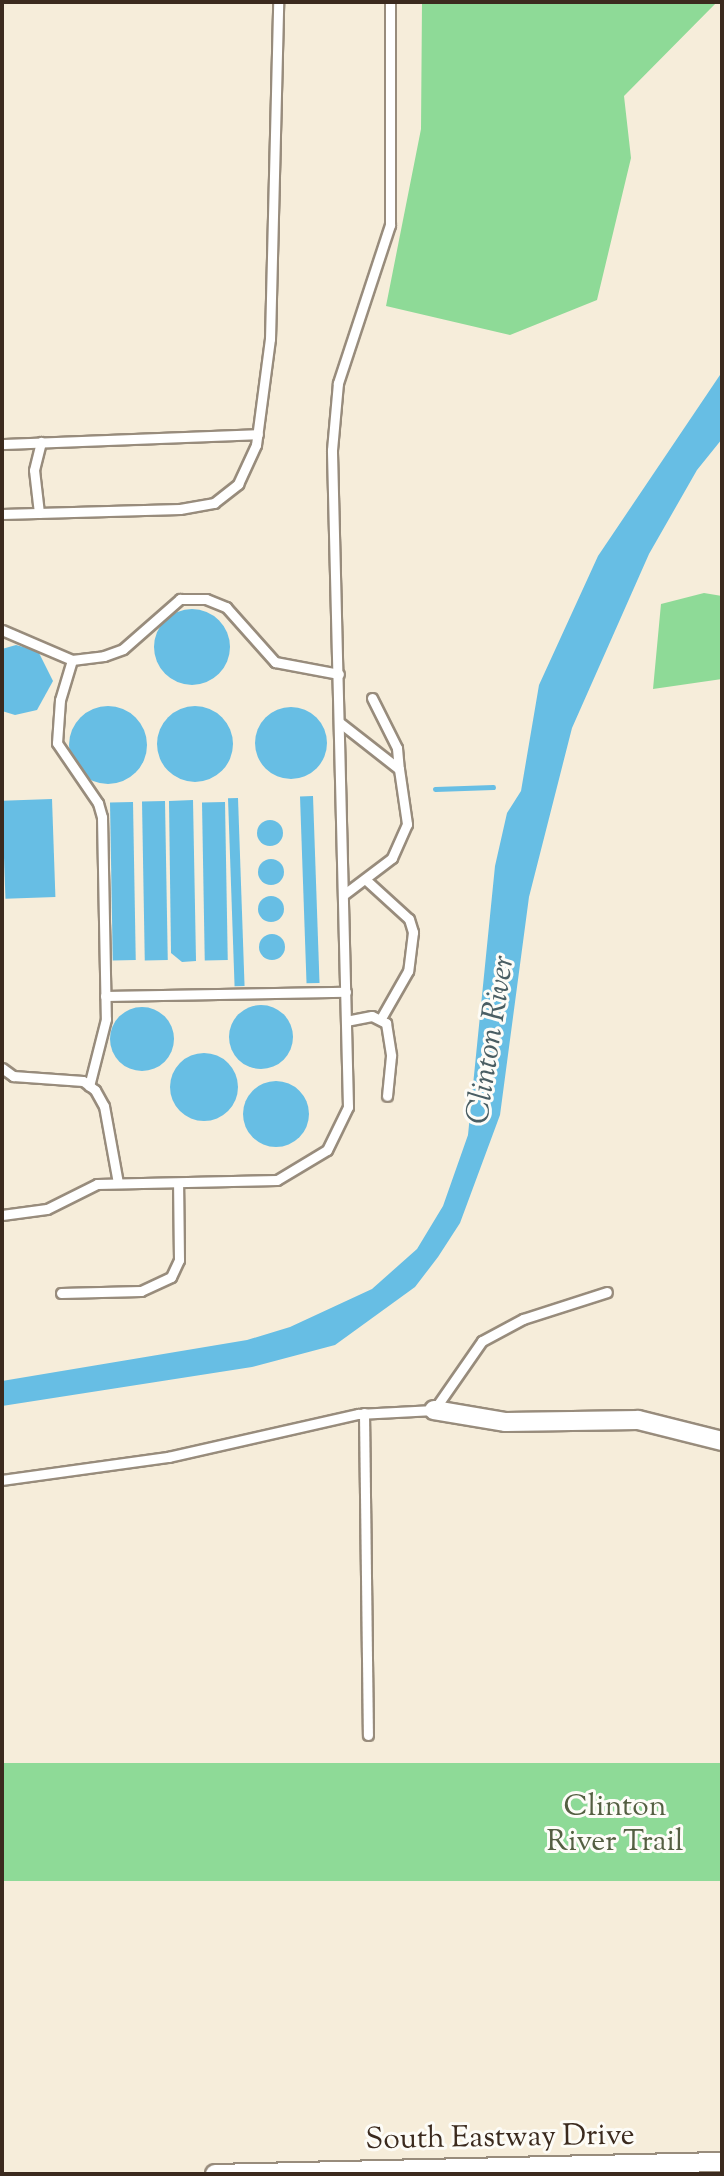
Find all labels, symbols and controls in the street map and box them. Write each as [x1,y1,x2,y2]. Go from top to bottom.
water label: Clinton River [460,953,524,1127]
park label: Clinton River Trail [547,1790,683,1860]
street label: South Eastway Drive [365,2119,635,2159]

